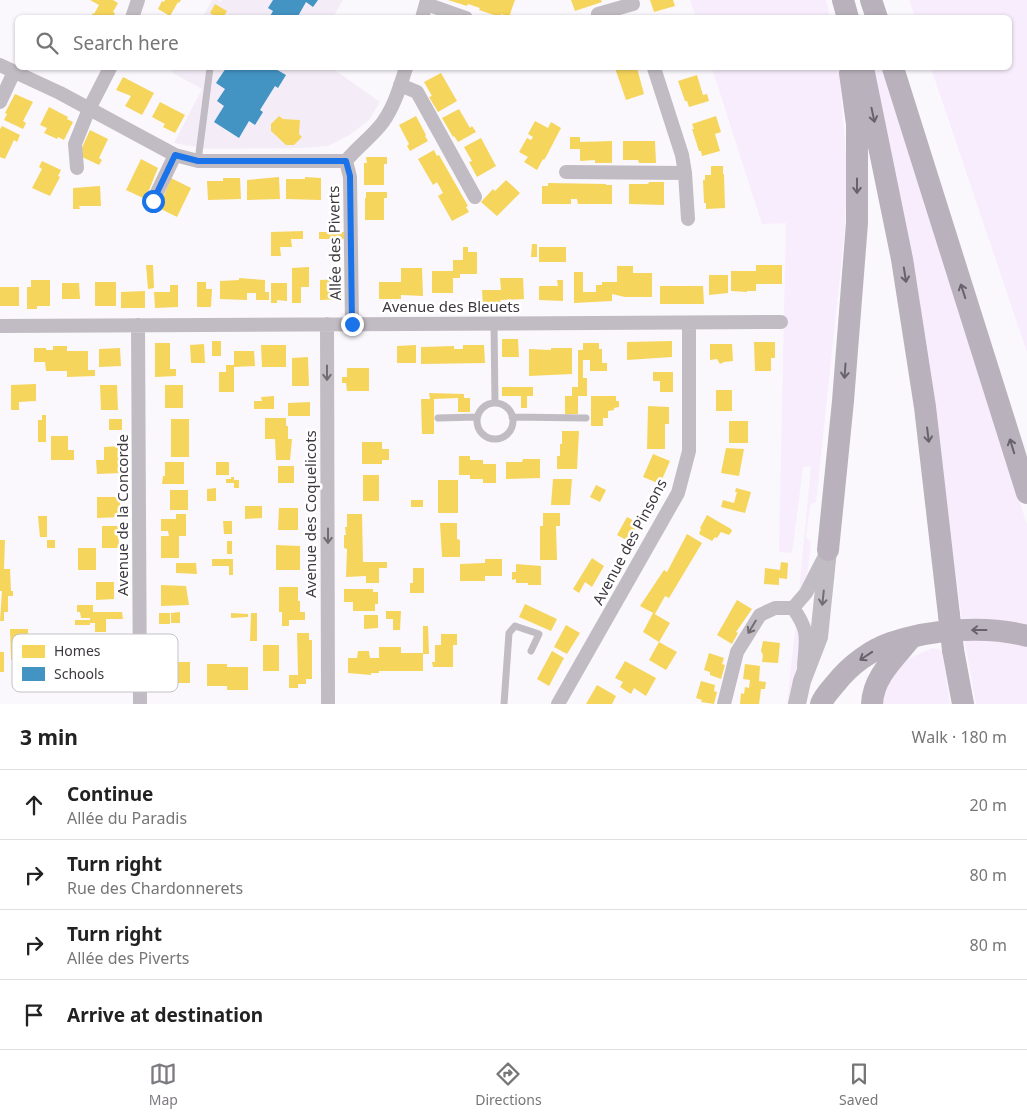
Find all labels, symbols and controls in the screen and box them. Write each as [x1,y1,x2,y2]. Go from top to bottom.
search box [15,15,1012,70]
icon: search [33,29,61,57]
text: Search here [73,30,179,56]
one-way arrow [869,107,878,123]
one-way arrow [852,177,862,193]
street label: Allée des Piverts [323,185,345,301]
route start [142,190,165,213]
one-way arrow [900,266,910,282]
one-way arrow [958,284,968,300]
street label: Avenue des Bleuets [382,296,520,316]
route end [341,313,364,336]
one-way arrow [841,362,850,378]
one-way arrow [322,364,332,381]
one-way arrow [923,427,933,443]
street label: Avenue des Coquelicots [300,430,320,598]
street label: Avenue de la Concorde [112,434,132,596]
one-way arrow [1007,439,1016,455]
street label: Avenue des Pinsons [587,475,671,608]
one-way arrow [323,527,333,543]
one-way arrow [818,590,828,606]
one-way arrow [747,620,757,634]
one-way arrow [971,625,988,635]
legend [12,634,178,692]
text: Homes [54,641,101,660]
one-way arrow [859,651,873,661]
text: Schools [54,664,105,683]
text: 3 min [20,723,78,751]
text: Walk · 180 m [912,726,1007,748]
text: Continue [67,781,153,807]
icon: ahead [20,791,48,819]
text: 20 m [970,794,1007,816]
text: Allée du Paradis [67,807,187,829]
text: Turn right [67,851,162,877]
icon: right [20,861,48,889]
text: 80 m [970,864,1007,886]
text: Rue des Chardonnerets [67,877,243,899]
text: Turn right [67,921,162,947]
icon: right [20,931,48,959]
text: 80 m [970,934,1007,956]
text: Allée des Piverts [67,947,189,969]
icon: arrive [20,1001,48,1029]
text: Arrive at destination [67,1002,263,1028]
tab: Map [149,1060,178,1109]
tab: Directions [475,1060,542,1109]
tab: Saved [839,1060,878,1109]

